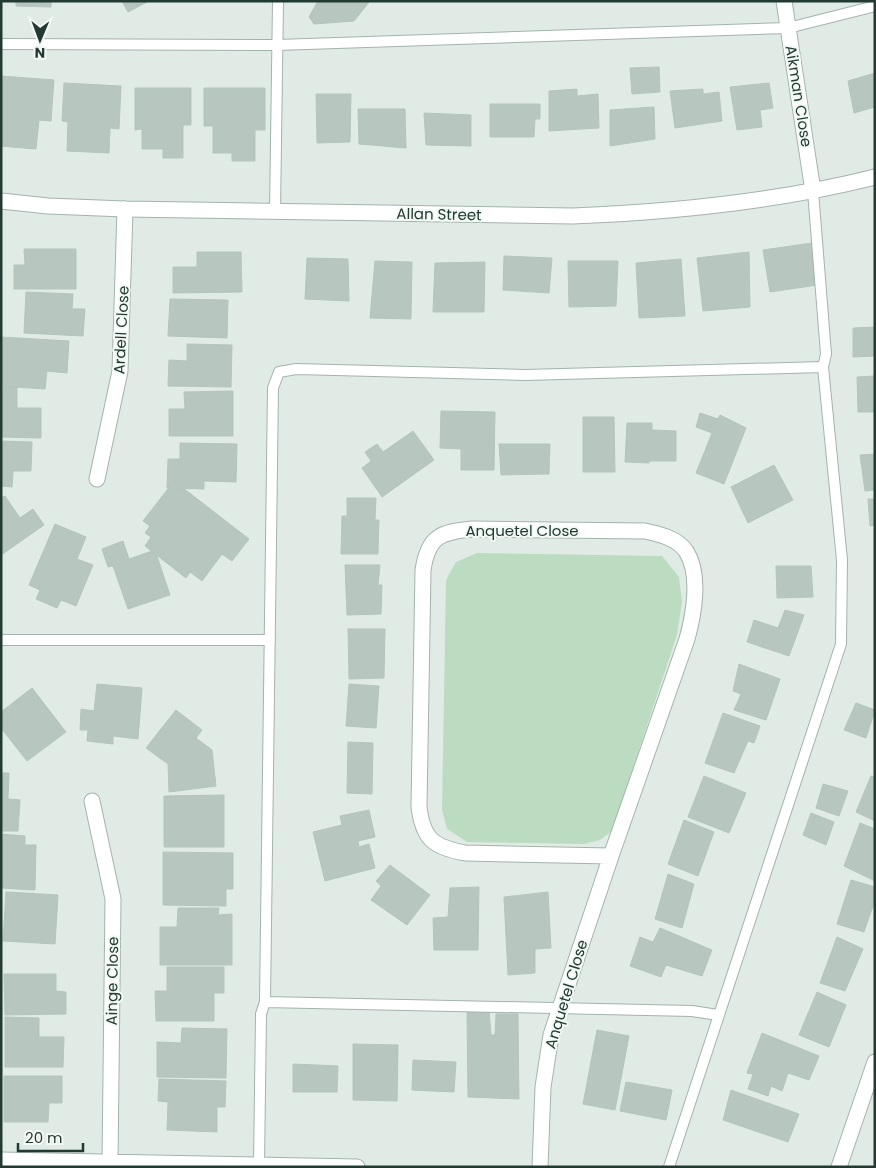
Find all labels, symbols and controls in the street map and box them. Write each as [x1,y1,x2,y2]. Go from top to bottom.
north arrow [15,15,65,65]
text: N [34,43,45,63]
street label: Aikman Close [781,44,817,148]
street label: Allan Street [396,203,482,225]
street label: Ardell Close [108,285,134,375]
street label: Anquetel Close [465,520,579,541]
street label: Ainge Close [101,936,123,1026]
street label: Anquetel Close [539,937,593,1051]
scale bar [18,1120,82,1152]
text: 20 m [25,1127,63,1148]

